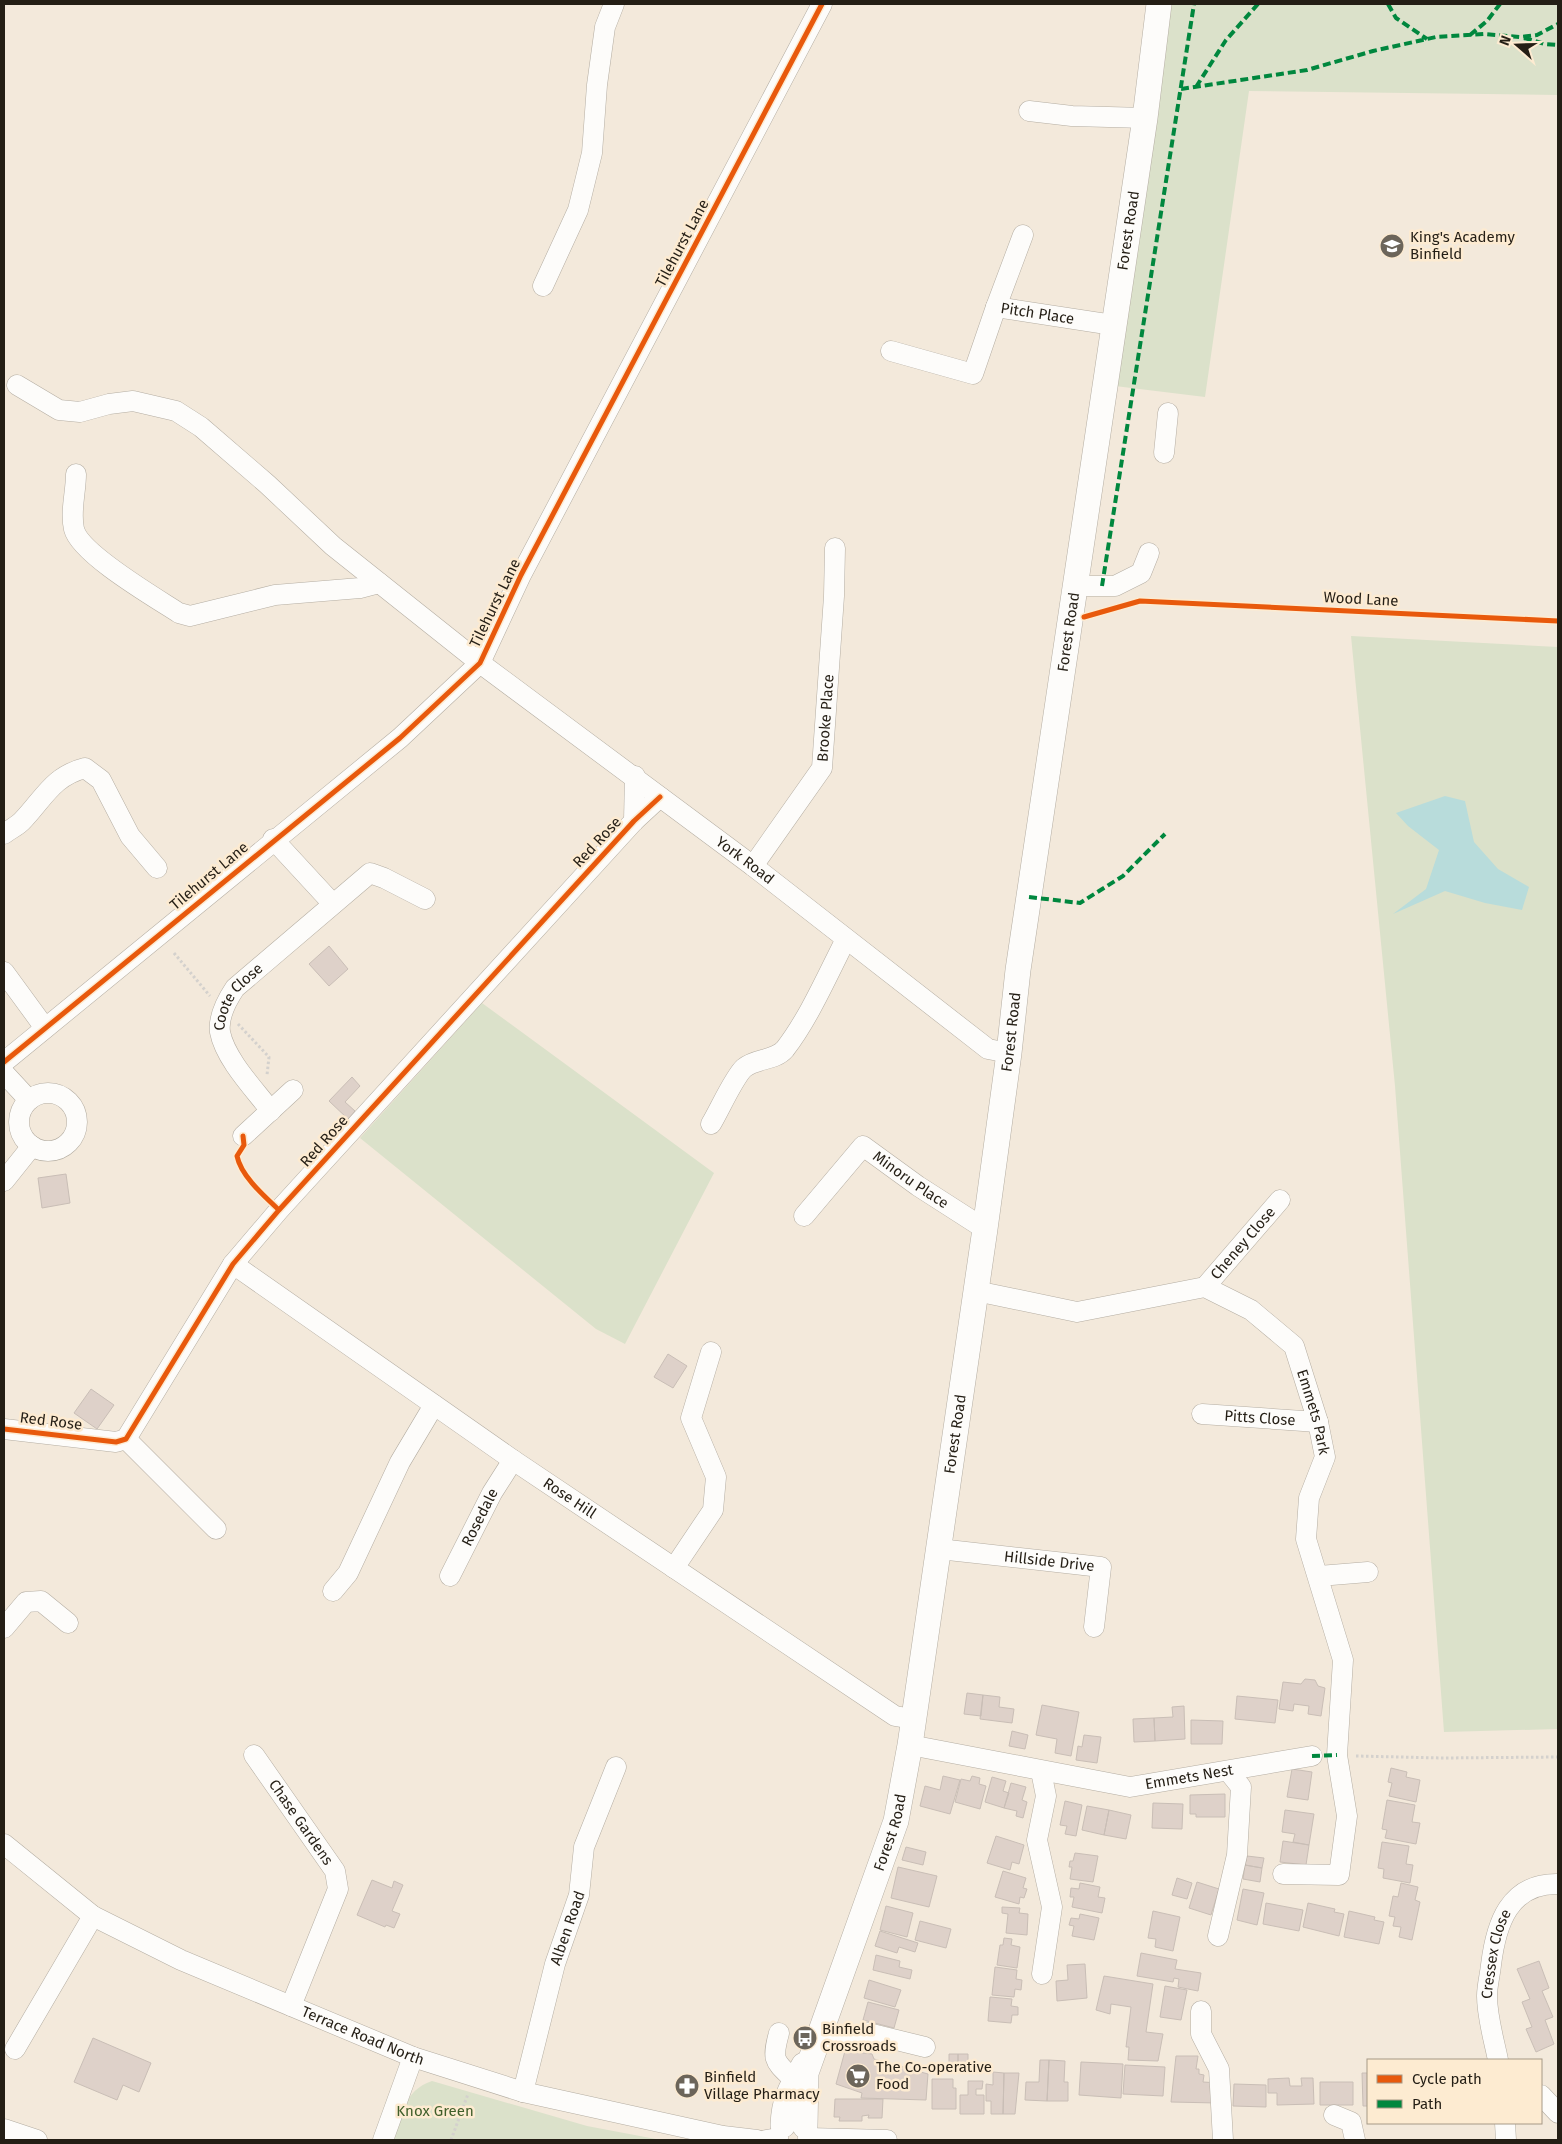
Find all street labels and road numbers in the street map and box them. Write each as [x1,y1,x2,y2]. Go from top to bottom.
street label: Forest Road [1113,190,1143,272]
street label: Tilehurst Lane [651,196,713,290]
street label: Pitch Place [999,299,1076,328]
street label: Tilehurst Lane [466,556,524,650]
street label: Wood Lane [1323,588,1399,610]
street label: Forest Road [1054,591,1083,673]
street label: Brooke Place [813,674,838,762]
street label: Red Rose [569,813,625,871]
street label: York Road [712,833,778,888]
street label: Tilehurst Lane [166,838,252,914]
street label: Coote Close [211,959,266,1031]
street label: Forest Road [998,991,1025,1073]
street label: Red Rose [296,1112,352,1170]
street label: Minoru Place [869,1147,952,1212]
street label: Cheney Close [1207,1203,1279,1283]
street label: Emmets Park [1293,1367,1333,1457]
street label: Forest Road [941,1393,970,1475]
street label: Pitts Close [1224,1407,1296,1429]
street label: Red Rose [19,1408,83,1434]
street label: Rose Hill [540,1474,600,1523]
street label: Rosedale [458,1485,502,1549]
street label: Hillside Drive [1003,1547,1095,1575]
street label: Emmets Nest [1144,1760,1235,1793]
street label: Chase Gardens [265,1776,337,1868]
street label: Forest Road [870,1792,910,1874]
street label: Alben Road [546,1888,589,1968]
street label: Cressex Close [1478,1906,1515,1999]
street label: Terrace Road North [299,2002,426,2069]

